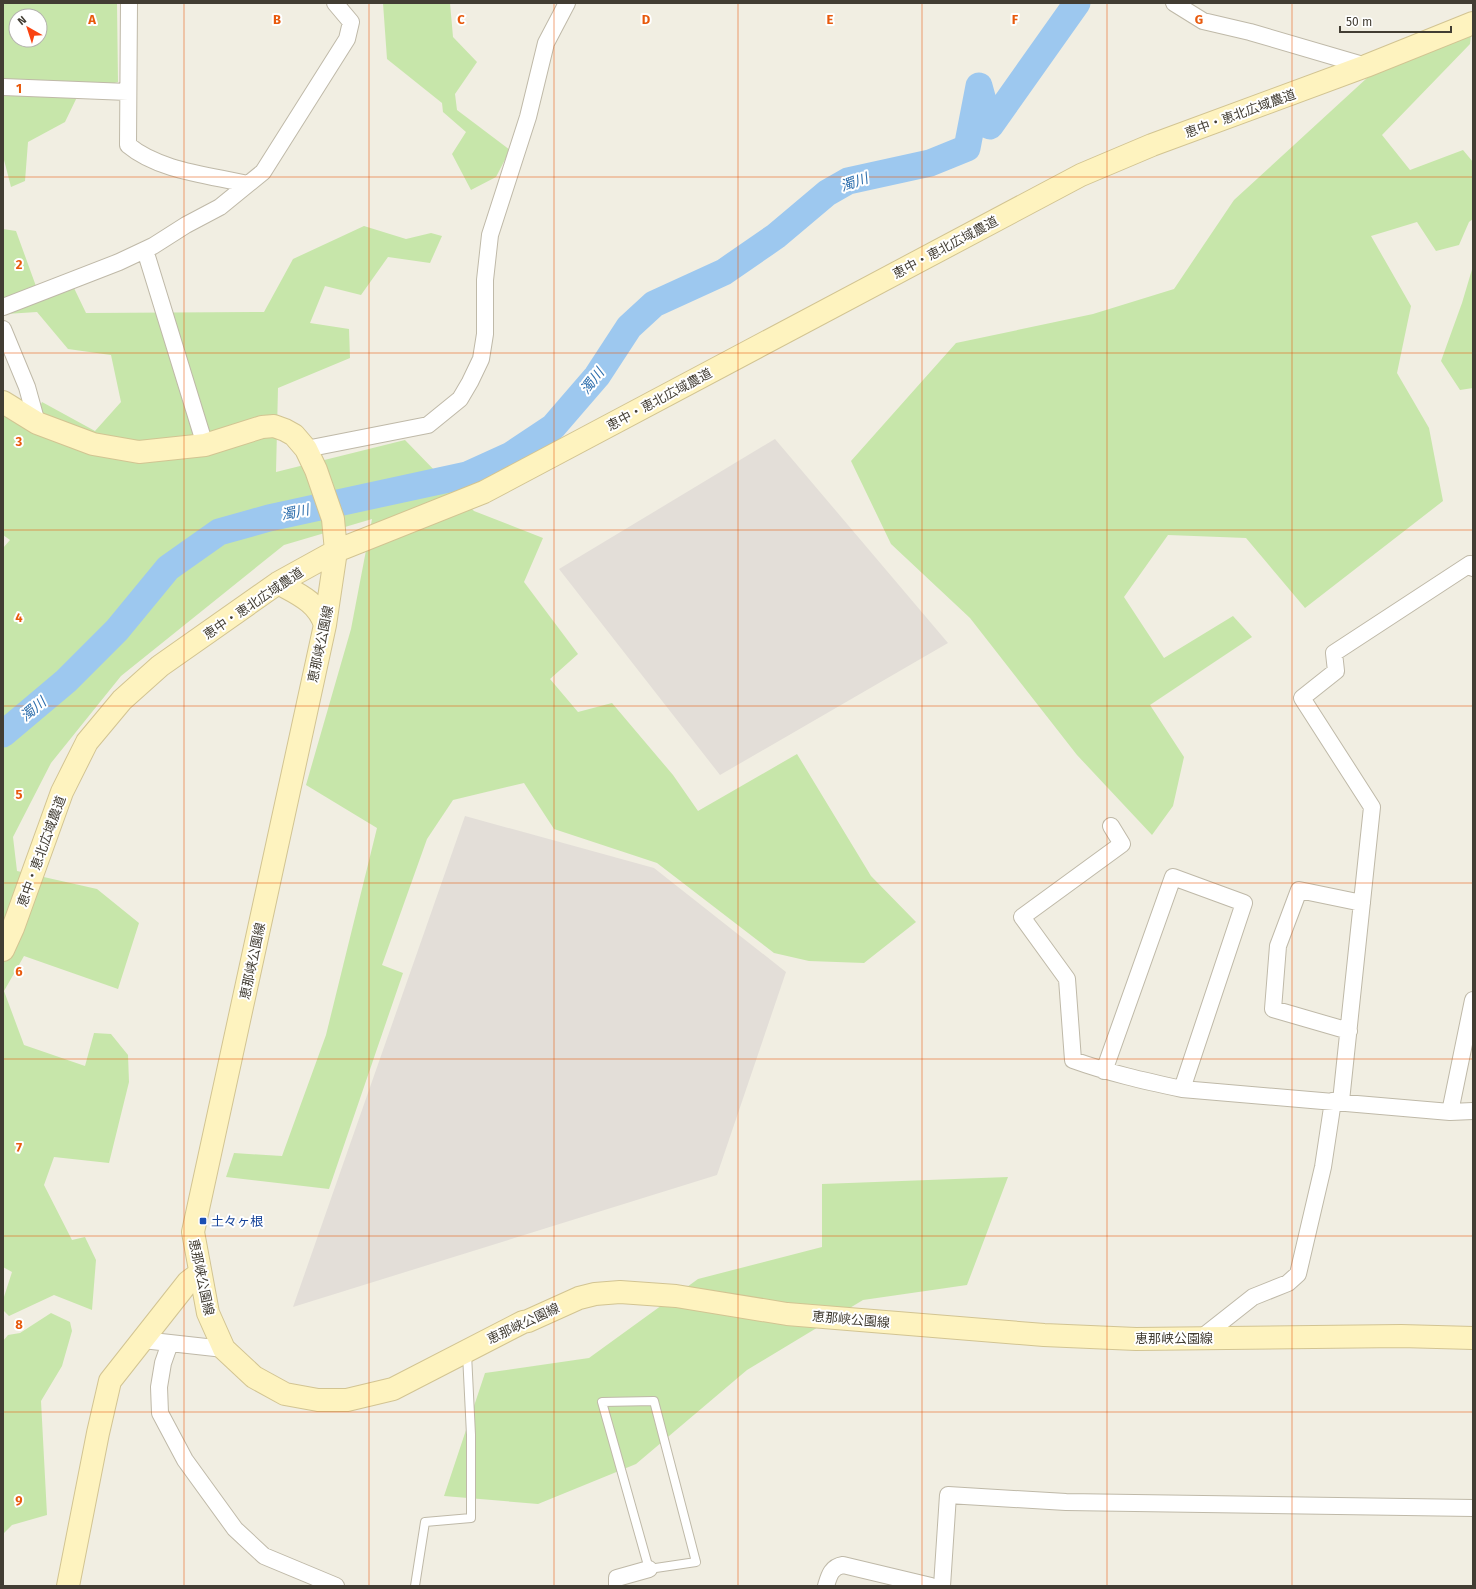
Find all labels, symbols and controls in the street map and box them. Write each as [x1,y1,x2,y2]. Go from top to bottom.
north arrow [8,8,48,48]
scale bar [1340,8,1451,34]
text: A [87,12,96,27]
text: B [273,12,281,27]
text: C [457,12,465,27]
text: D [642,12,651,27]
text: E [827,12,834,27]
text: F [1012,12,1019,27]
text: G [1195,12,1203,27]
text: N [15,13,29,28]
text: 50 m [1346,15,1372,29]
text: 1 [16,81,22,96]
street label: 恵中・恵北広域農道 [1183,86,1298,141]
water label: 濁川 [838,169,872,195]
street label: 恵中・恵北広域農道 [890,213,1000,282]
text: 2 [16,257,23,272]
water label: 濁川 [577,363,609,398]
street label: 恵中・恵北広域農道 [604,365,714,434]
text: 3 [15,434,23,449]
water label: 濁川 [280,501,313,524]
street label: 恵中・恵北広域農道 [201,564,306,642]
street label: 恵那峡公園線 [305,604,336,684]
text: 4 [15,610,23,625]
water label: 濁川 [17,693,51,725]
text: 5 [16,787,23,802]
street label: 恵中・恵北広域農道 [14,794,69,909]
street label: 恵那峡公園線 [237,921,268,1001]
text: 6 [15,964,23,979]
text: 7 [16,1140,22,1155]
place label: 土々ヶ根 [211,1214,263,1229]
marker: 土々ヶ根 [198,1216,208,1226]
street label: 恵那峡公園線 [186,1237,217,1317]
street label: 恵那峡公園線 [485,1300,562,1347]
street label: 恵那峡公園線 [811,1309,890,1330]
text: 8 [15,1317,23,1332]
street label: 恵那峡公園線 [1135,1331,1213,1346]
text: 9 [15,1493,23,1508]

